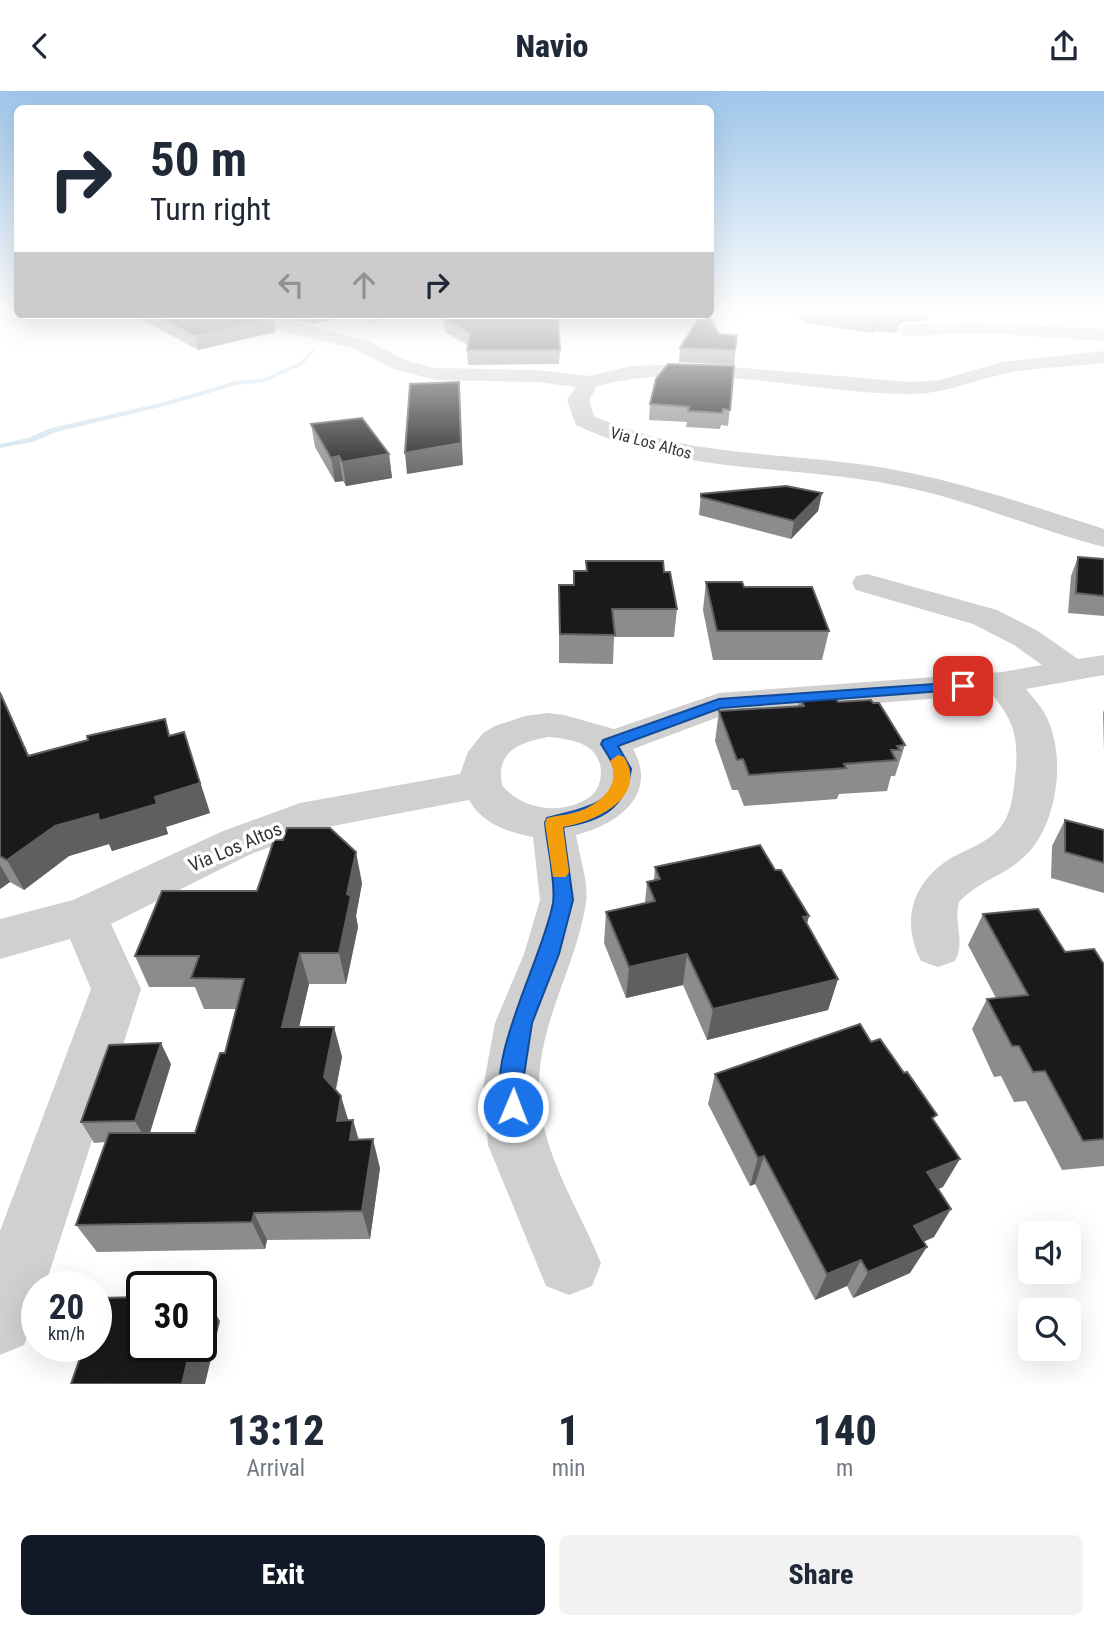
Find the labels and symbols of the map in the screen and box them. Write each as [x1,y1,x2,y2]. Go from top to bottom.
street label: Via Los Altos [608,423,694,463]
pin [933,656,993,716]
street label: Via Los Altos [185,817,285,877]
position arrow [476,1070,550,1144]
speed limit sign: 30 [126,1271,217,1362]

